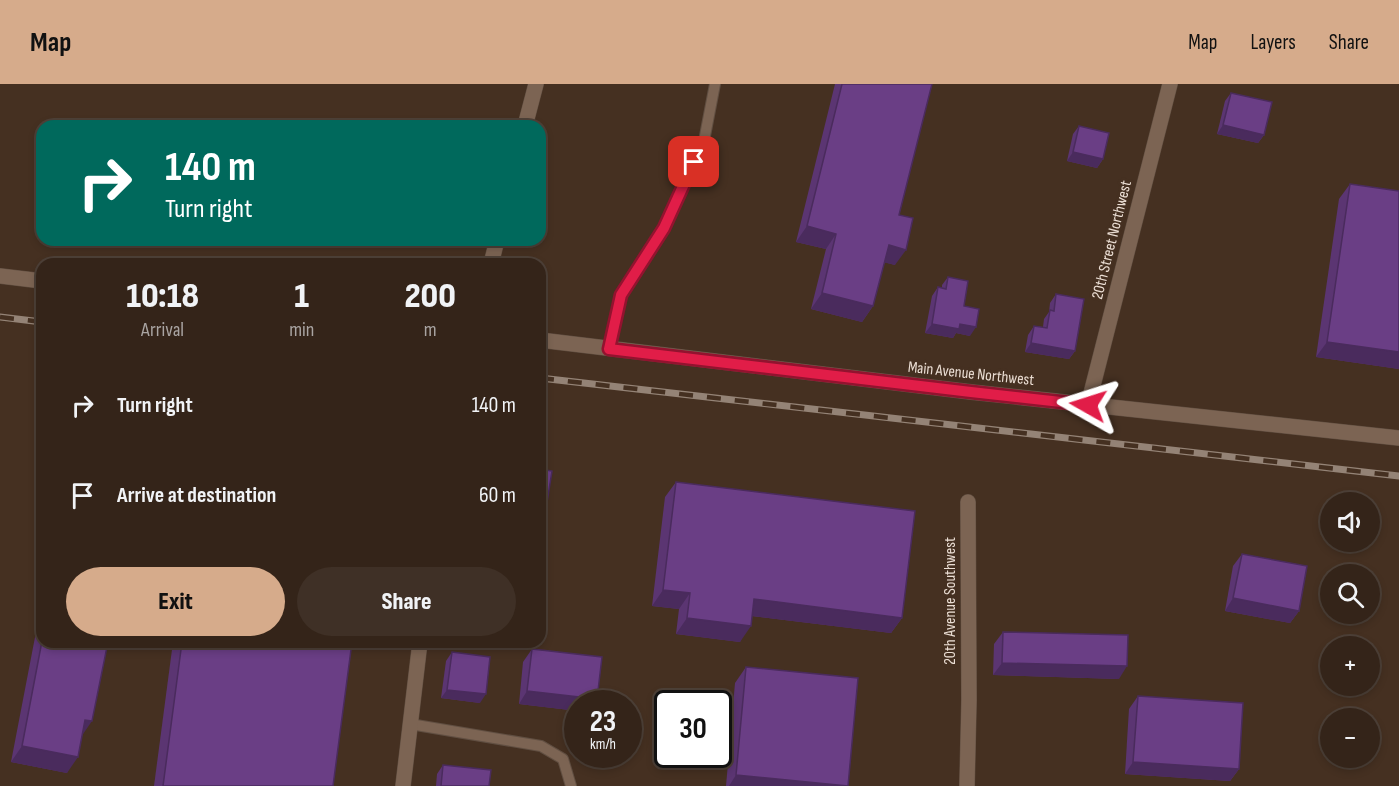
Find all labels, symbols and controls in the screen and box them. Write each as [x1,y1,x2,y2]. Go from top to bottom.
text: Map [30,26,71,59]
text: Map [1188,30,1217,55]
text: Layers [1250,30,1296,55]
text: Share [1329,30,1369,55]
pin [668,136,719,187]
text: 140 m [165,142,256,193]
icon: right [66,144,144,222]
icon: arrive [677,145,710,178]
street label: 20th Street Northwest [1088,179,1136,301]
text: Turn right [165,193,252,225]
text: 10:18 [126,275,199,318]
text: 1 [294,275,309,318]
text: 200 [404,275,456,318]
text: Arrival [141,318,184,342]
text: min [289,318,314,342]
text: m [424,318,437,342]
street label: Main Avenue Northwest [907,358,1035,390]
position arrow [1056,373,1120,437]
icon: right [66,389,99,422]
text: Turn right [117,392,193,419]
text: 140 m [472,392,516,419]
icon: arrive [66,479,99,512]
text: Arrive at destination [117,482,276,509]
text: 60 m [479,482,516,509]
map controls [1320,492,1380,768]
button: sound [1320,492,1380,552]
street label: 20th Avenue Southwest [941,537,960,665]
button: search [1320,564,1380,624]
button: Exit [66,567,285,636]
button: Share [297,567,516,636]
button: + [1320,636,1380,696]
speed limit sign: 30 [654,690,732,768]
text: 23 [590,704,616,740]
button: − [1320,708,1380,768]
text: km/h [590,735,616,754]

